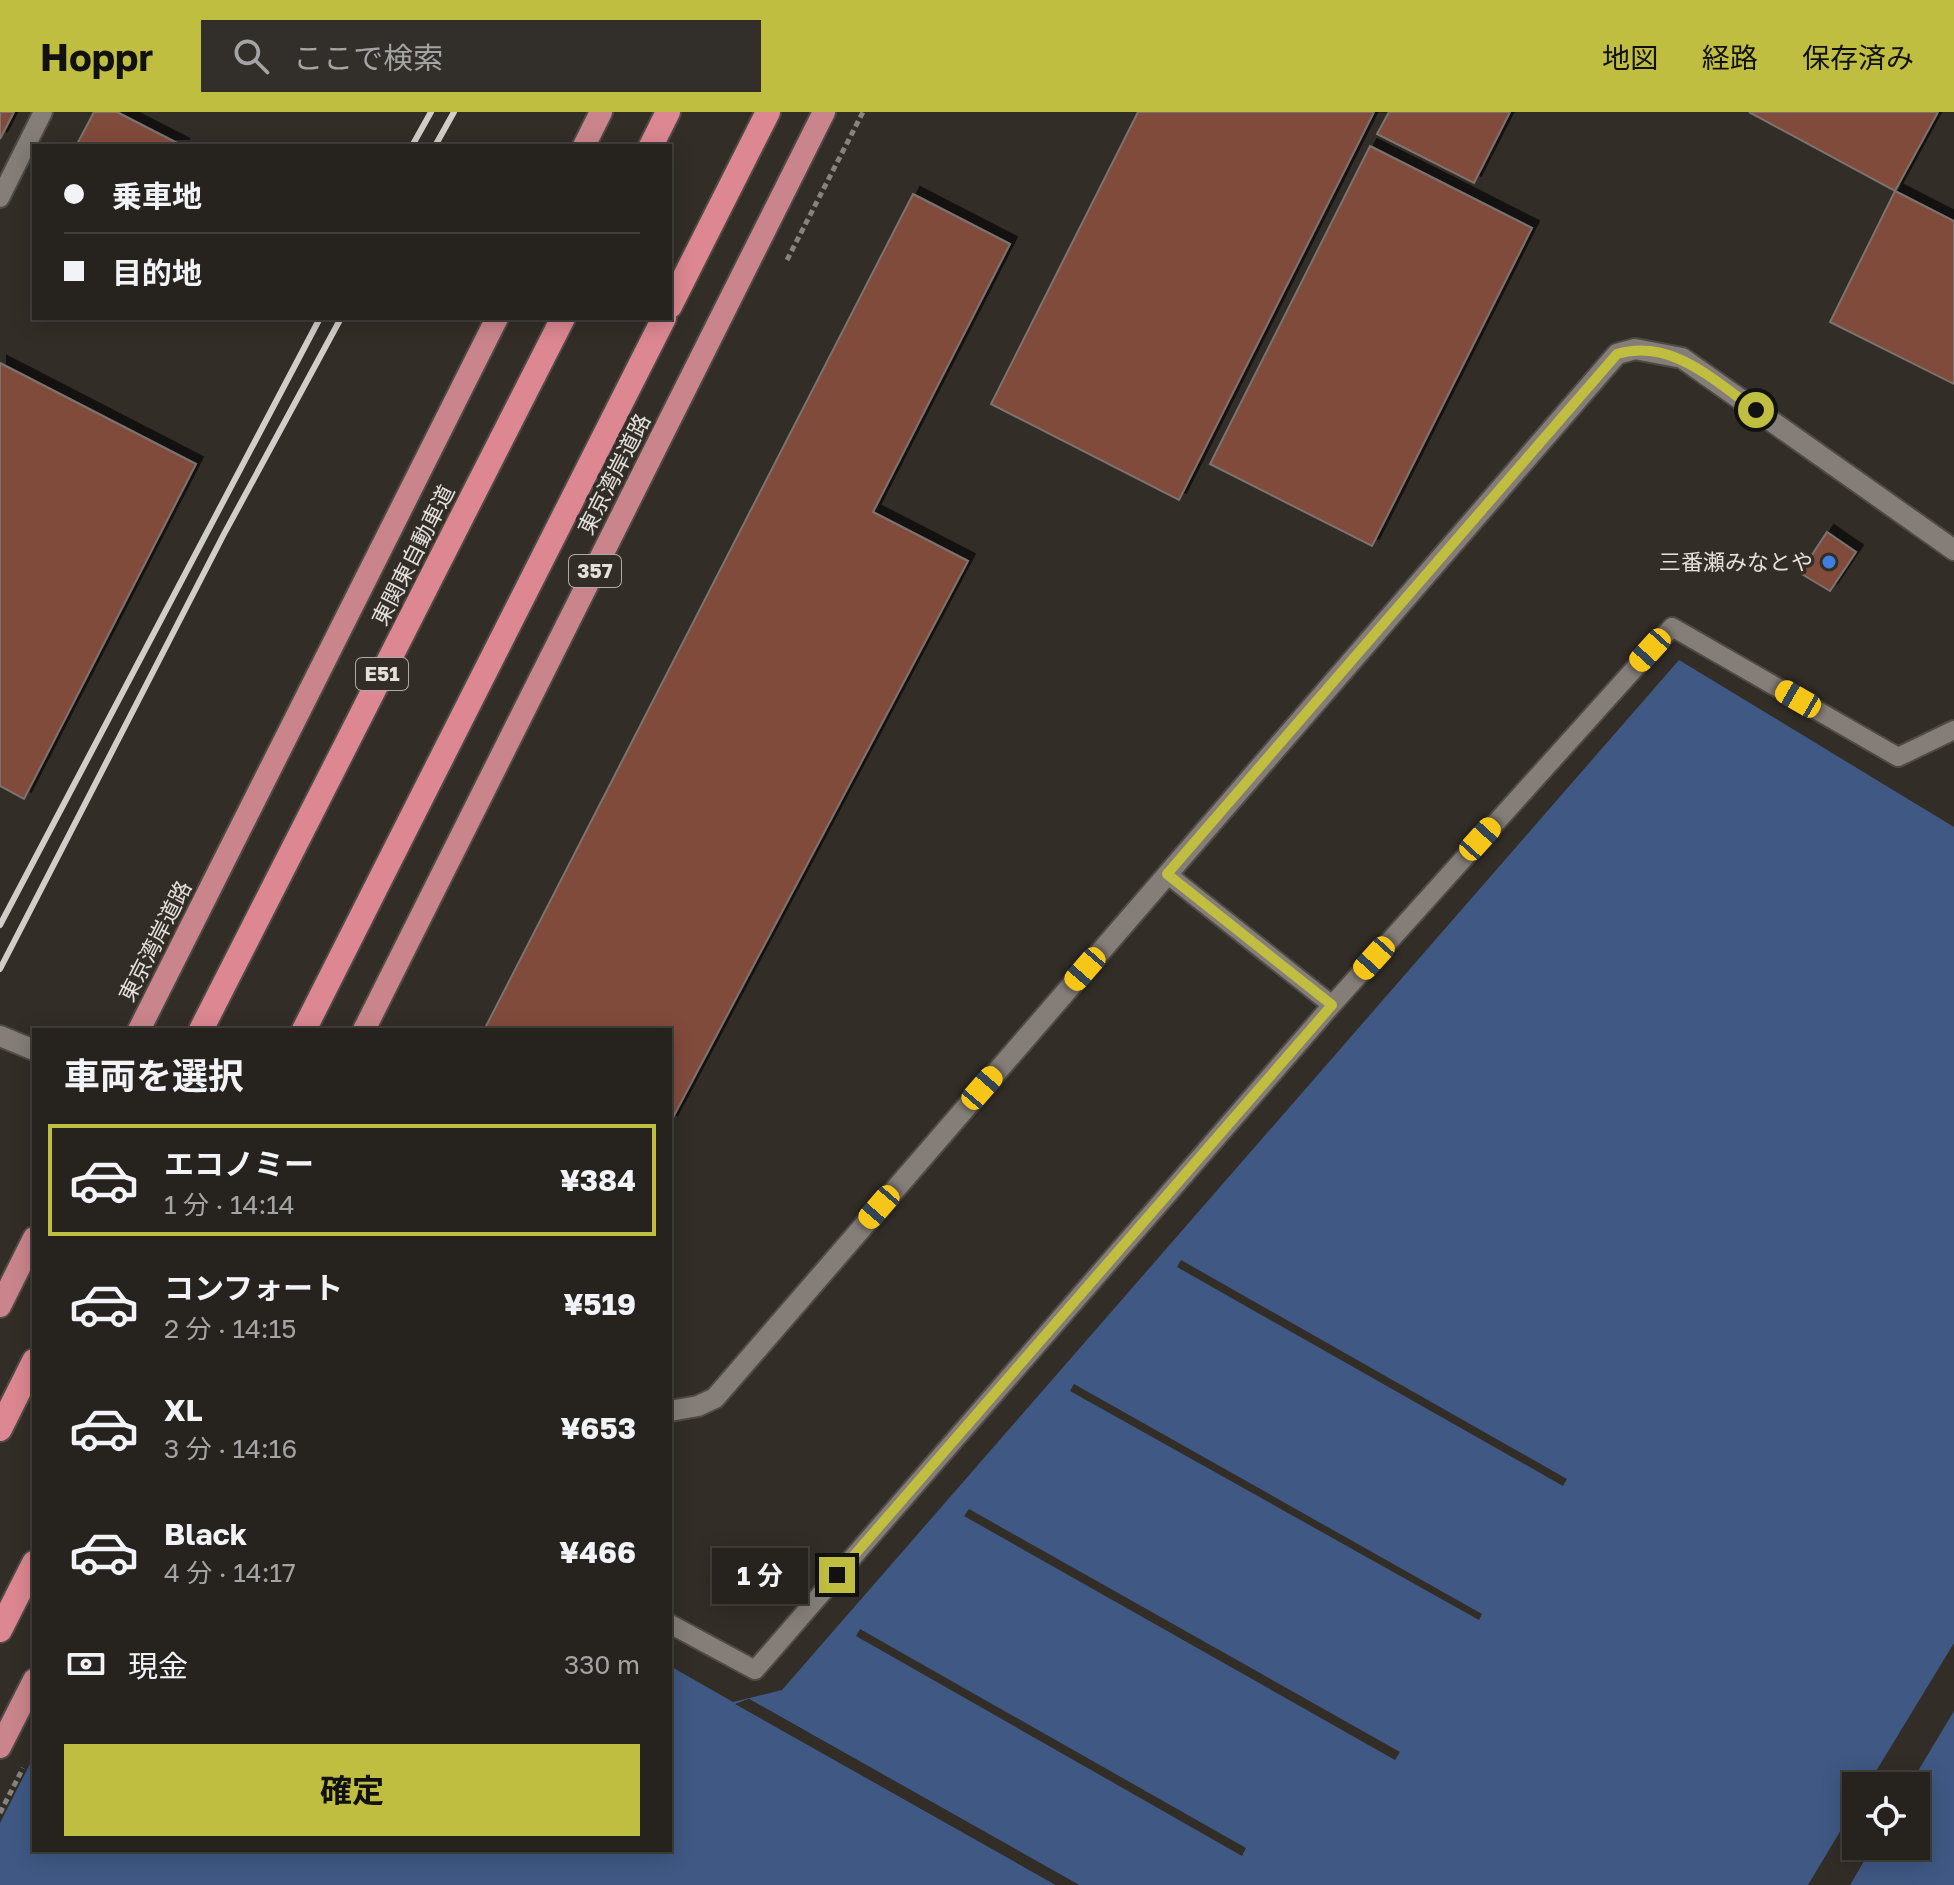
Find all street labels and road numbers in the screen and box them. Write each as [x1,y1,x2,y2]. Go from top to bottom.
street label: 東京湾岸道路 [572,409,656,539]
street label: 東関東自動車道 [366,480,460,630]
road number: 357 [569,555,621,587]
road number: E51 [356,658,408,690]
street label: 東京湾岸道路 [113,876,197,1006]

